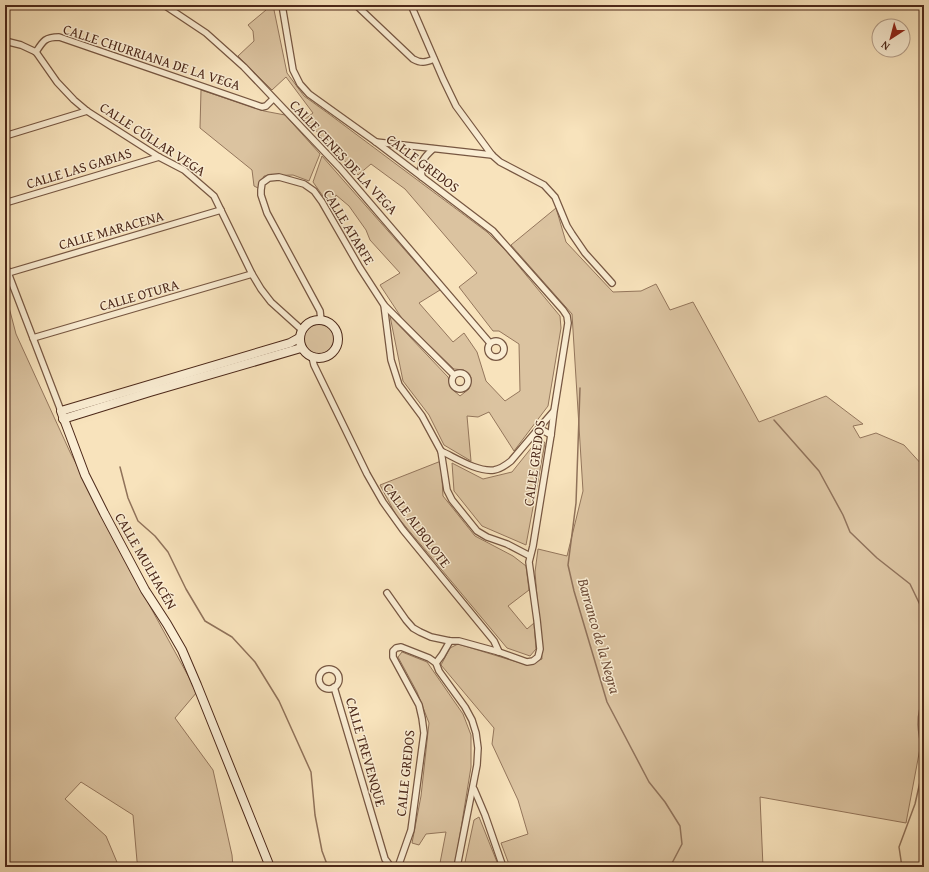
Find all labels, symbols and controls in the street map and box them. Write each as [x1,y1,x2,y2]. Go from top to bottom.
north arrow [871,18,911,58]
street label: CALLE CHURRIANA DE LA VEGA [61,19,244,95]
text: N [877,37,893,55]
street label: CALLE CENES DE LA VEGA [285,95,403,219]
street label: CALLE CÚLLAR VEGA [96,97,210,181]
street label: CALLE GREDOS [382,129,464,197]
street label: CALLE LAS GABIAS [24,142,134,194]
street label: CALLE ATARFE [319,186,379,268]
street label: CALLE MARACENA [56,205,166,255]
street label: CALLE OTURA [97,274,181,316]
street label: CALLE GREDOS [518,419,550,507]
street label: CALLE ALBOLOTE [378,478,456,572]
street label: CALLE MULHACÉN [110,509,182,613]
water label: Barranco de la Negra [573,575,626,696]
street label: CALLE TREVENQUE [341,695,391,809]
street label: CALLE GREDOS [391,729,419,817]

